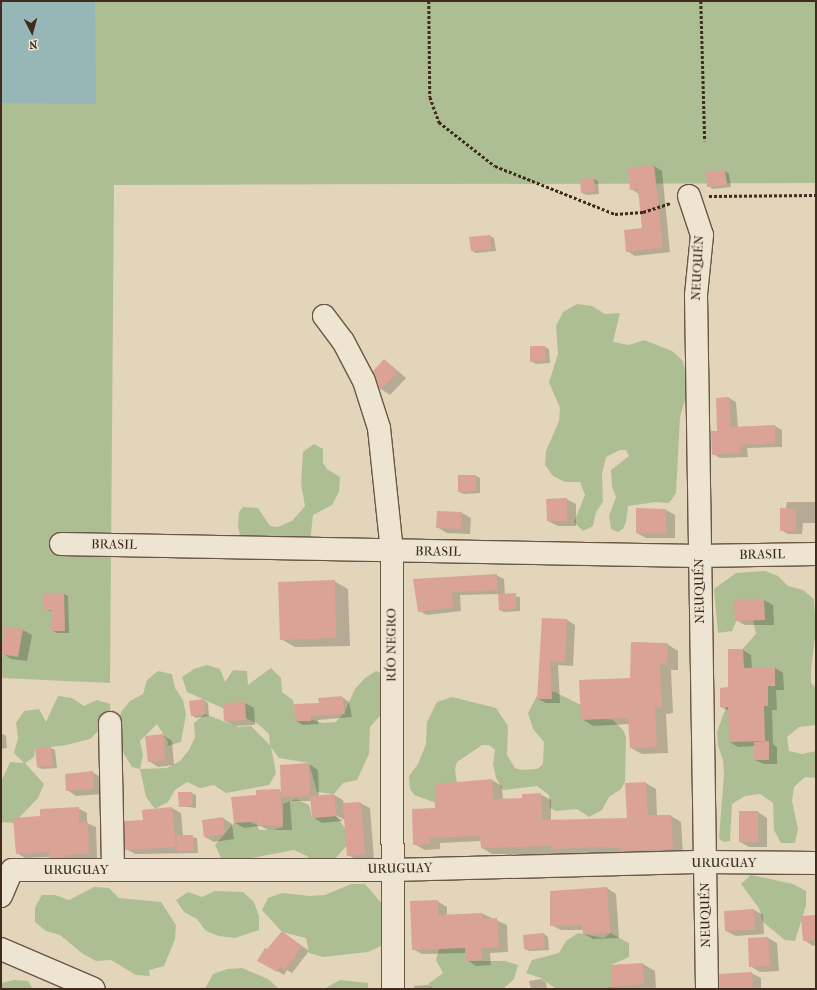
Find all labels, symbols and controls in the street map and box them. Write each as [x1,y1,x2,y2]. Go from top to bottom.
north arrow [12,12,52,52]
text: N [28,38,38,51]
street label: NEUQUÉN [688,235,708,301]
street label: BRASIL [91,537,137,553]
street label: BRASIL [415,544,461,560]
street label: BRASIL [739,547,785,563]
street label: NEUQUÉN [692,558,708,624]
street label: RÍO NEGRO [384,608,400,682]
street label: URUGUAY [691,855,757,871]
street label: URUGUAY [367,861,433,877]
street label: URUGUAY [43,862,109,878]
street label: NEUQUÉN [698,882,714,948]

